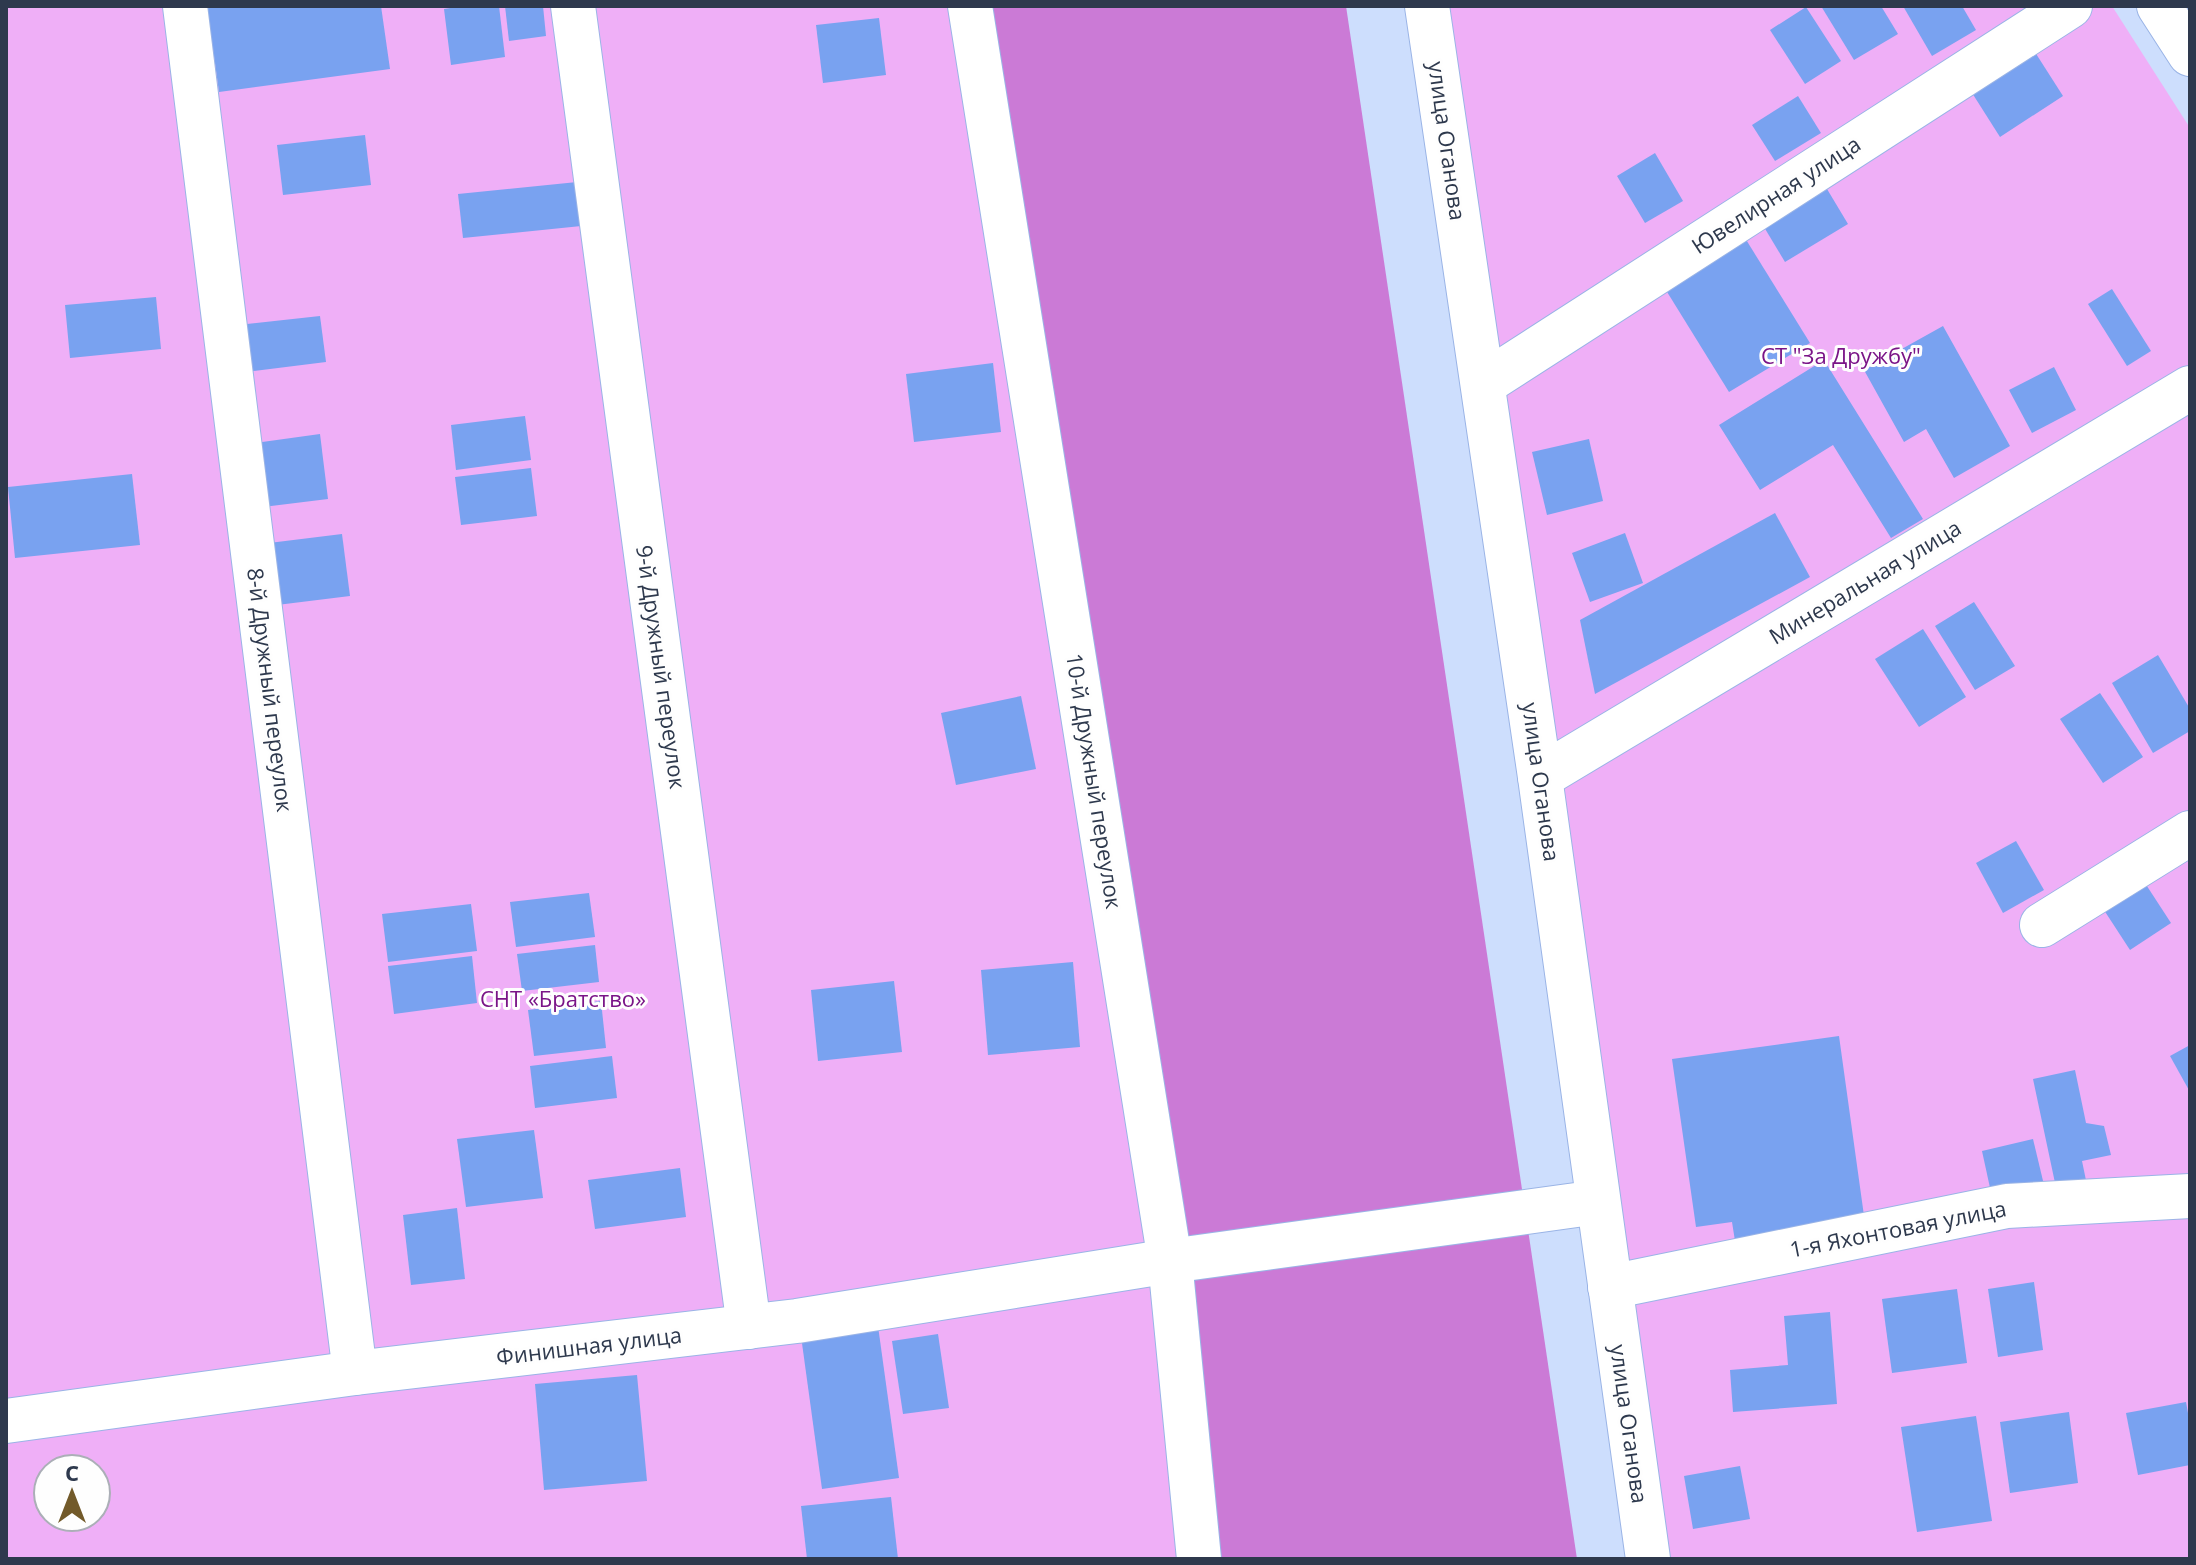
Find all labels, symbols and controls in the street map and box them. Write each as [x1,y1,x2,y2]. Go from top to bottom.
street label: улица Оганова [1422,59,1474,222]
street label: Ювелирная улица [1685,128,1866,260]
park label: СТ "За Дружбу" [1761,340,1921,370]
street label: Минеральная улица [1763,512,1966,650]
street label: 9-й Дружный переулок [630,543,694,791]
street label: 8-й Дружный переулок [241,566,301,814]
street label: 10-й Дружный переулок [1060,651,1130,911]
street label: улица Оганова [1516,700,1568,863]
park label: СНТ «Братство» [480,983,646,1013]
street label: 1-я Яхонтовая улица [1787,1192,2009,1264]
street label: Финишная улица [494,1319,683,1371]
street label: улица Оганова [1604,1342,1656,1505]
north arrow [32,1453,112,1533]
text: С [65,1457,79,1487]

